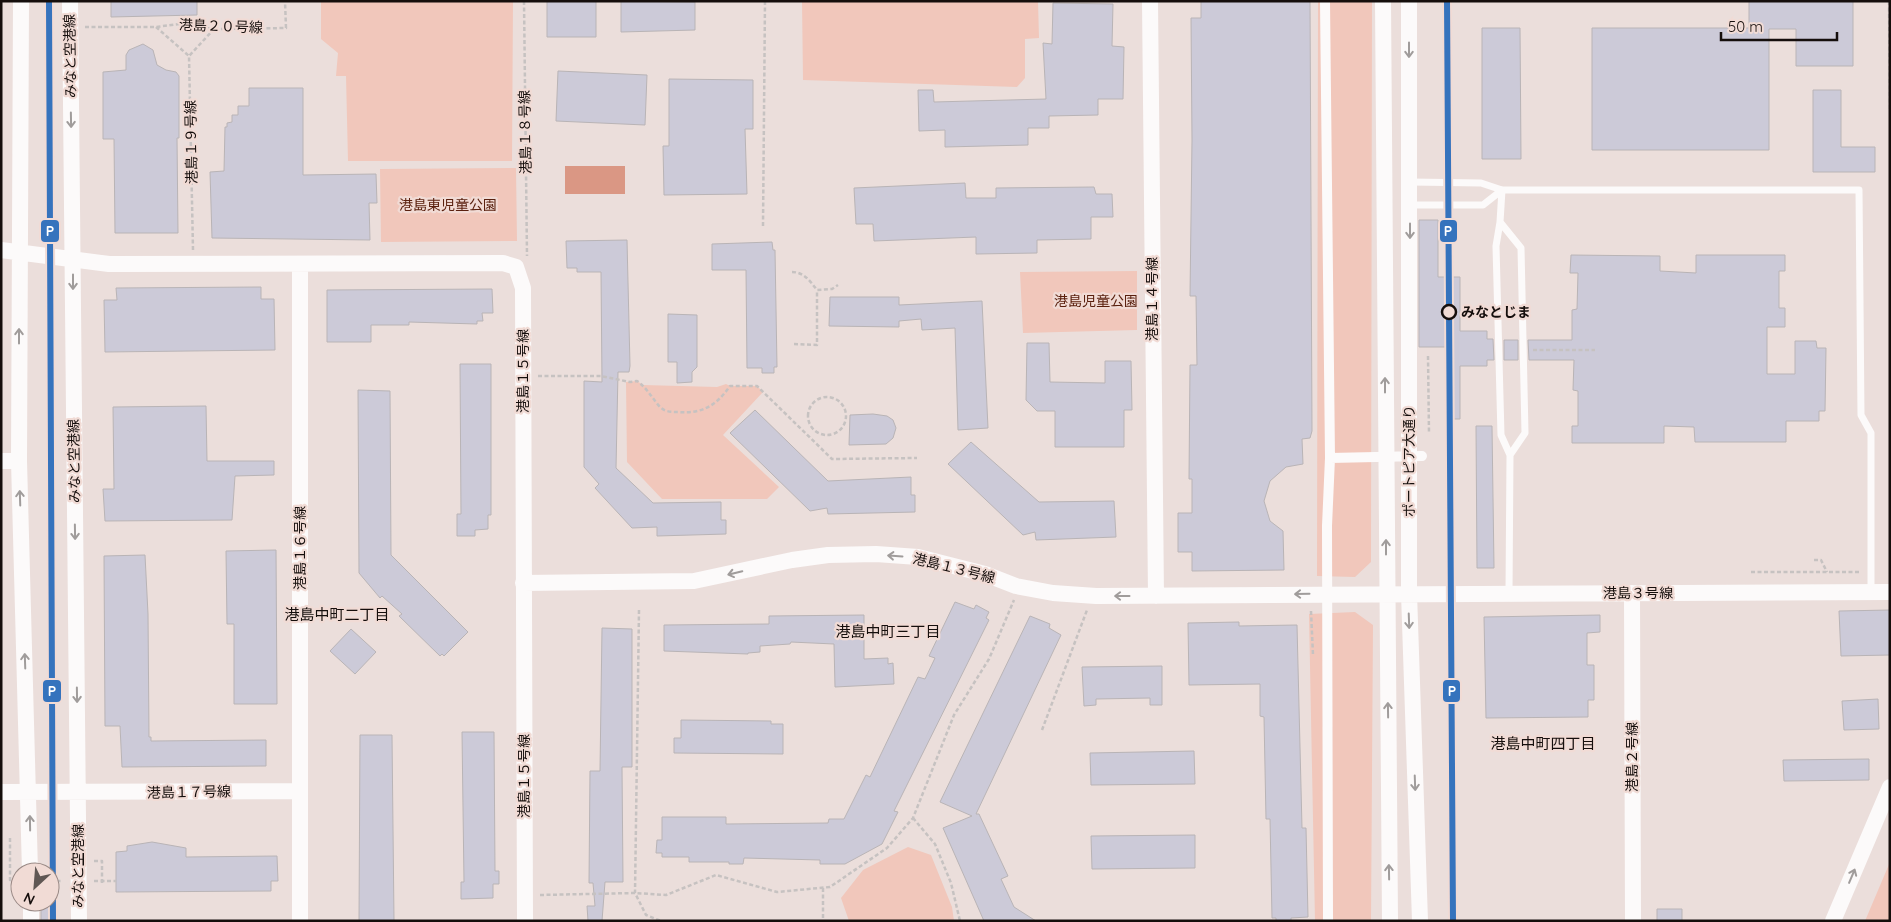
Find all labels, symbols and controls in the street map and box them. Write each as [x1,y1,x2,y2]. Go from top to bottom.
scale bar [1721,10,1837,42]
street label: みなと空港線 [60,14,80,98]
street label: 港島２０号線 [179,16,263,36]
text: 50 m [1728,17,1763,36]
one-way arrow [1404,42,1414,58]
street label: 港島１８号線 [515,90,535,174]
street label: 港島１９号線 [181,100,201,184]
one-way arrow [66,112,76,128]
park label: 港島東児童公園 [399,196,497,214]
line badge: P [40,219,60,243]
line badge: P [1439,219,1458,243]
text: P [46,222,54,240]
one-way arrow [1405,222,1415,239]
text: P [1444,222,1452,240]
street label: 港島１４号線 [1143,257,1161,341]
one-way arrow [68,274,77,290]
park label: 港島児童公園 [1054,292,1138,310]
place label: みなとじま [1461,303,1531,321]
marker: みなとじま [1441,304,1457,320]
one-way arrow [14,328,24,344]
street label: 港島１５号線 [514,329,532,413]
one-way arrow [1380,377,1390,393]
street label: ポートピア大通り [1400,405,1418,517]
street label: みなと空港線 [64,419,84,503]
one-way arrow [15,491,25,507]
street label: 港島１６号線 [291,506,309,590]
one-way arrow [70,524,80,540]
one-way arrow [1381,539,1391,556]
street label: 港島１３号線 [911,549,997,587]
one-way arrow [887,551,903,560]
one-way arrow [727,569,743,579]
street label: 港島３号線 [1603,584,1673,602]
one-way arrow [1295,589,1311,599]
one-way arrow [1115,591,1131,601]
district label: 港島中町二丁目 [284,605,390,624]
one-way arrow [1405,613,1414,629]
district label: 港島中町三丁目 [835,622,941,641]
one-way arrow [21,653,30,669]
line badge: P [42,679,62,703]
line badge: P [1442,679,1461,703]
text: P [48,682,56,700]
text: P [1448,682,1456,700]
one-way arrow [72,686,82,703]
one-way arrow [1383,702,1392,718]
street label: 港島２号線 [1623,722,1641,792]
street label: 港島１５号線 [515,734,533,818]
district label: 港島中町四丁目 [1490,734,1596,753]
one-way arrow [1410,774,1420,791]
street label: 港島１７号線 [147,782,231,802]
one-way arrow [25,816,35,832]
street label: みなと空港線 [69,824,87,908]
north arrow [10,862,60,912]
one-way arrow [1385,864,1394,880]
one-way arrow [1848,869,1858,884]
text: N [21,888,38,909]

